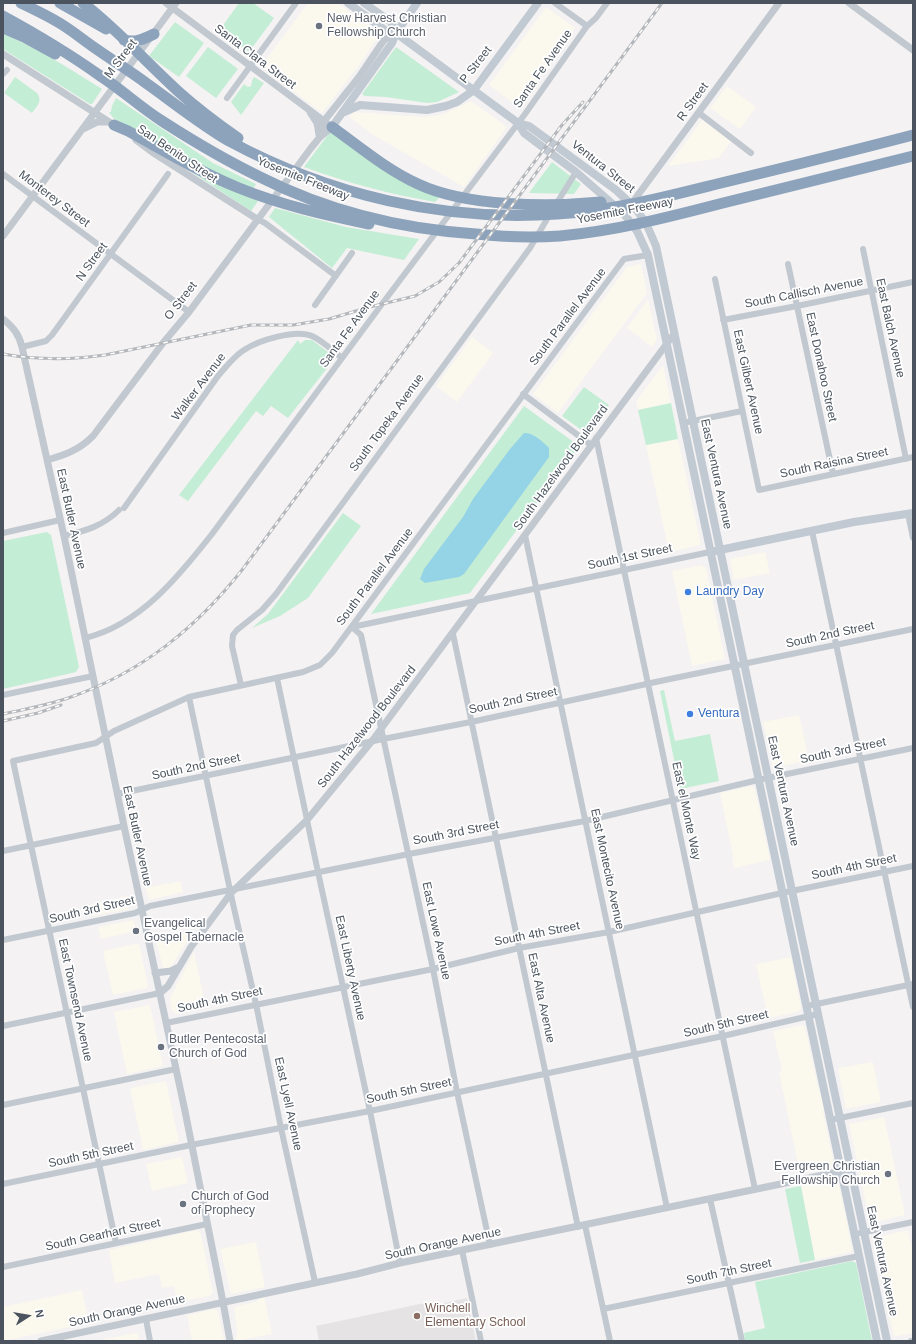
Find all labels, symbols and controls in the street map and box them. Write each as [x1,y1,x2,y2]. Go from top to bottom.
place label: New Harvest Christian Fellowship Church [327,12,446,40]
marker: New Harvest Christian Fellowship Church [314,21,324,31]
street label: Santa Clara Street [211,22,299,92]
street label: Santa Fe Avenue [511,27,575,111]
street label: M Street [102,37,140,81]
street label: P Street [457,43,495,87]
street label: R Street [674,80,712,124]
street label: San Benito Street [134,122,220,186]
street label: Ventura Street [568,138,638,196]
street label: Yosemite Freeway [255,154,351,204]
street label: Monterey Street [16,168,92,230]
street label: Yosemite Freeway [575,195,675,227]
street label: N Street [73,240,111,284]
street label: South Parallel Avenue [527,265,609,369]
street label: South Callisch Avenue [743,274,865,312]
street label: East Balch Avenue [872,277,908,379]
street label: O Street [162,279,200,323]
street label: Santa Fe Avenue [317,287,383,371]
street label: East Donahoo Street [802,311,840,423]
street label: East Gilbert Avenue [730,328,766,436]
street label: Walker Avenue [169,350,229,424]
street label: South Topeka Avenue [347,371,427,475]
street label: South Hazelwood Boulevard [511,403,611,533]
street label: East Ventura Avenue [697,417,735,531]
street label: South Raisina Street [779,445,889,481]
street label: East Butler Avenue [53,467,89,571]
street label: South Parallel Avenue [334,525,416,629]
street label: South 1st Street [586,541,674,573]
place label: Laundry Day [696,585,764,599]
marker: Laundry Day [683,587,693,597]
street label: South 2nd Street [784,619,876,651]
street label: South Hazelwood Boulevard [315,663,419,791]
street label: South 2nd Street [467,685,559,717]
place label: Ventura [698,707,739,721]
marker: Ventura [685,709,695,719]
street label: East Ventura Avenue [764,734,802,848]
street label: South 3rd Street [799,735,887,767]
street label: South 2nd Street [150,751,242,783]
street label: East el Monte Way [669,760,703,862]
street label: East Butler Avenue [119,784,155,888]
street label: East Montecito Avenue [587,807,627,931]
street label: South 3rd Street [412,818,500,848]
street label: South 4th Street [810,851,898,883]
street label: East Lowe Avenue [419,881,453,981]
street label: South 3rd Street [48,893,136,927]
street label: East Liberty Avenue [332,914,368,1022]
place label: Evangelical Gospel Tabernacle [144,917,244,945]
street label: South 4th Street [493,919,581,949]
marker: Evangelical Gospel Tabernacle [131,926,141,936]
street label: East Townsend Avenue [55,937,95,1063]
street label: East Alta Avenue [524,952,558,1044]
street label: South 4th Street [176,984,264,1016]
street label: South 5th Street [682,1007,770,1041]
place label: Butler Pentecostal Church of God [169,1033,266,1061]
marker: Butler Pentecostal Church of God [156,1042,166,1052]
street label: East Lyell Avenue [271,1056,305,1152]
street label: South 5th Street [365,1075,453,1107]
street label: South 5th Street [47,1139,135,1171]
place label: Evergreen Christian Fellowship Church [774,1160,880,1188]
marker: Evergreen Christian Fellowship Church [883,1169,893,1179]
place label: Church of God of Prophecy [191,1190,269,1218]
marker: Church of God of Prophecy [178,1199,188,1209]
street label: East Ventura Avenue [863,1204,901,1318]
street label: South Gearhart Street [44,1216,162,1254]
street label: South Orange Avenue [384,1225,502,1263]
street label: South 7th Street [685,1256,773,1288]
street label: South Orange Avenue [68,1292,186,1330]
north arrow [8,1296,48,1336]
place label: Winchell Elementary School [425,1302,526,1330]
text: N [33,1308,46,1319]
marker: Winchell Elementary School [412,1311,422,1321]

